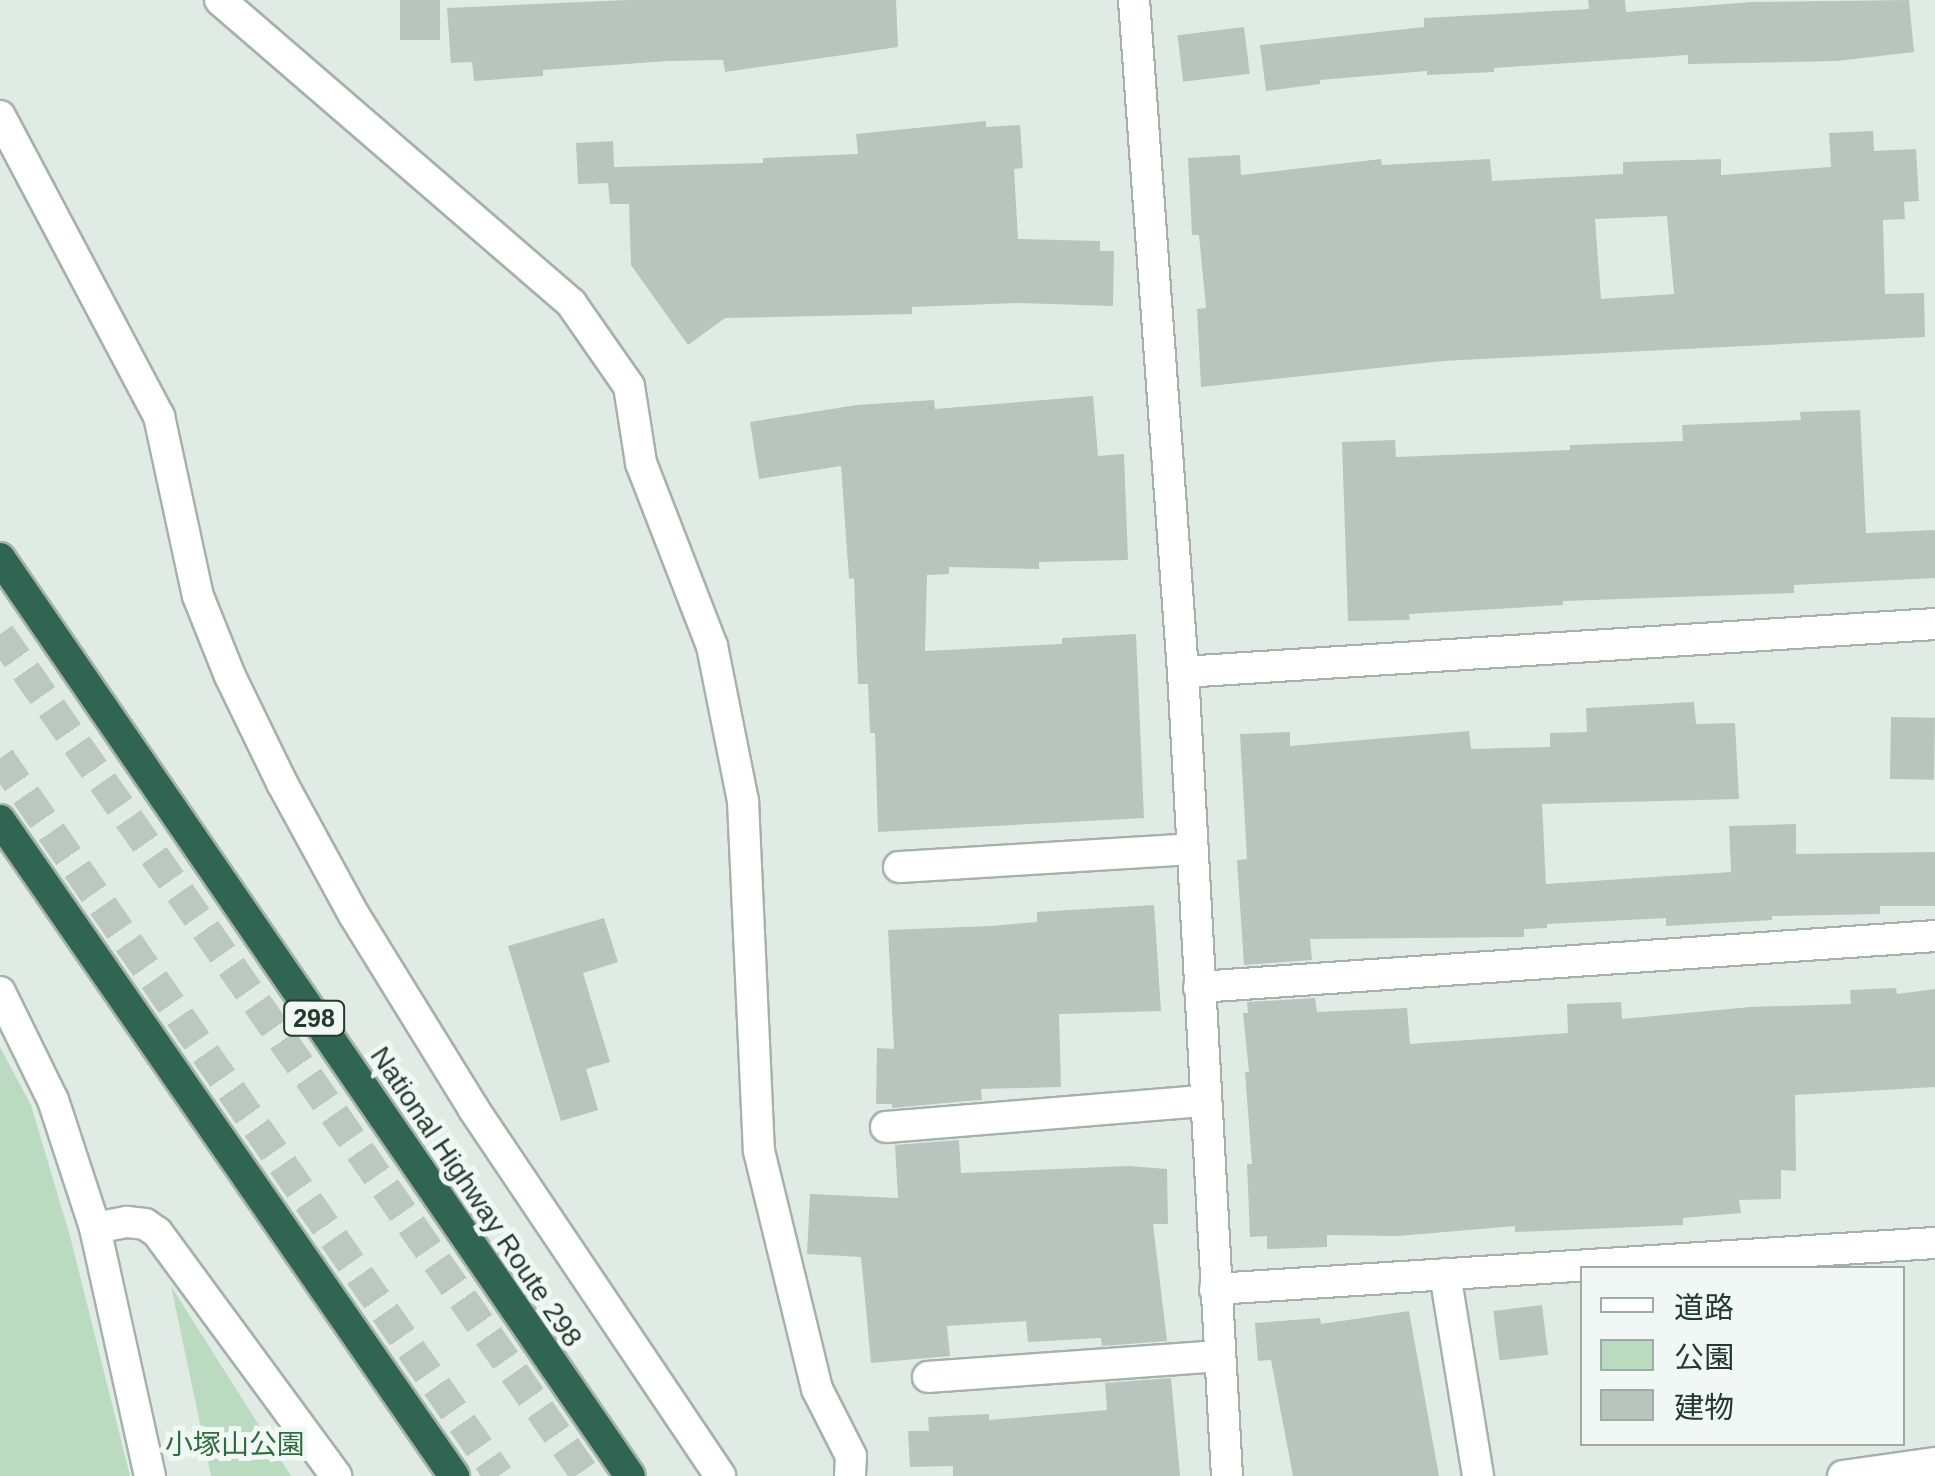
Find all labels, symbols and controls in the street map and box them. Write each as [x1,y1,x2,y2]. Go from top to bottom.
road number: 298 [282,998,346,1038]
street label: National Highway Route 298 [363,1041,589,1353]
legend [1580,1266,1905,1446]
text: 道路 [1674,1291,1734,1324]
text: 公園 [1674,1341,1734,1374]
text: 建物 [1674,1391,1734,1424]
park label: 小塚山公園 [165,1428,305,1462]

